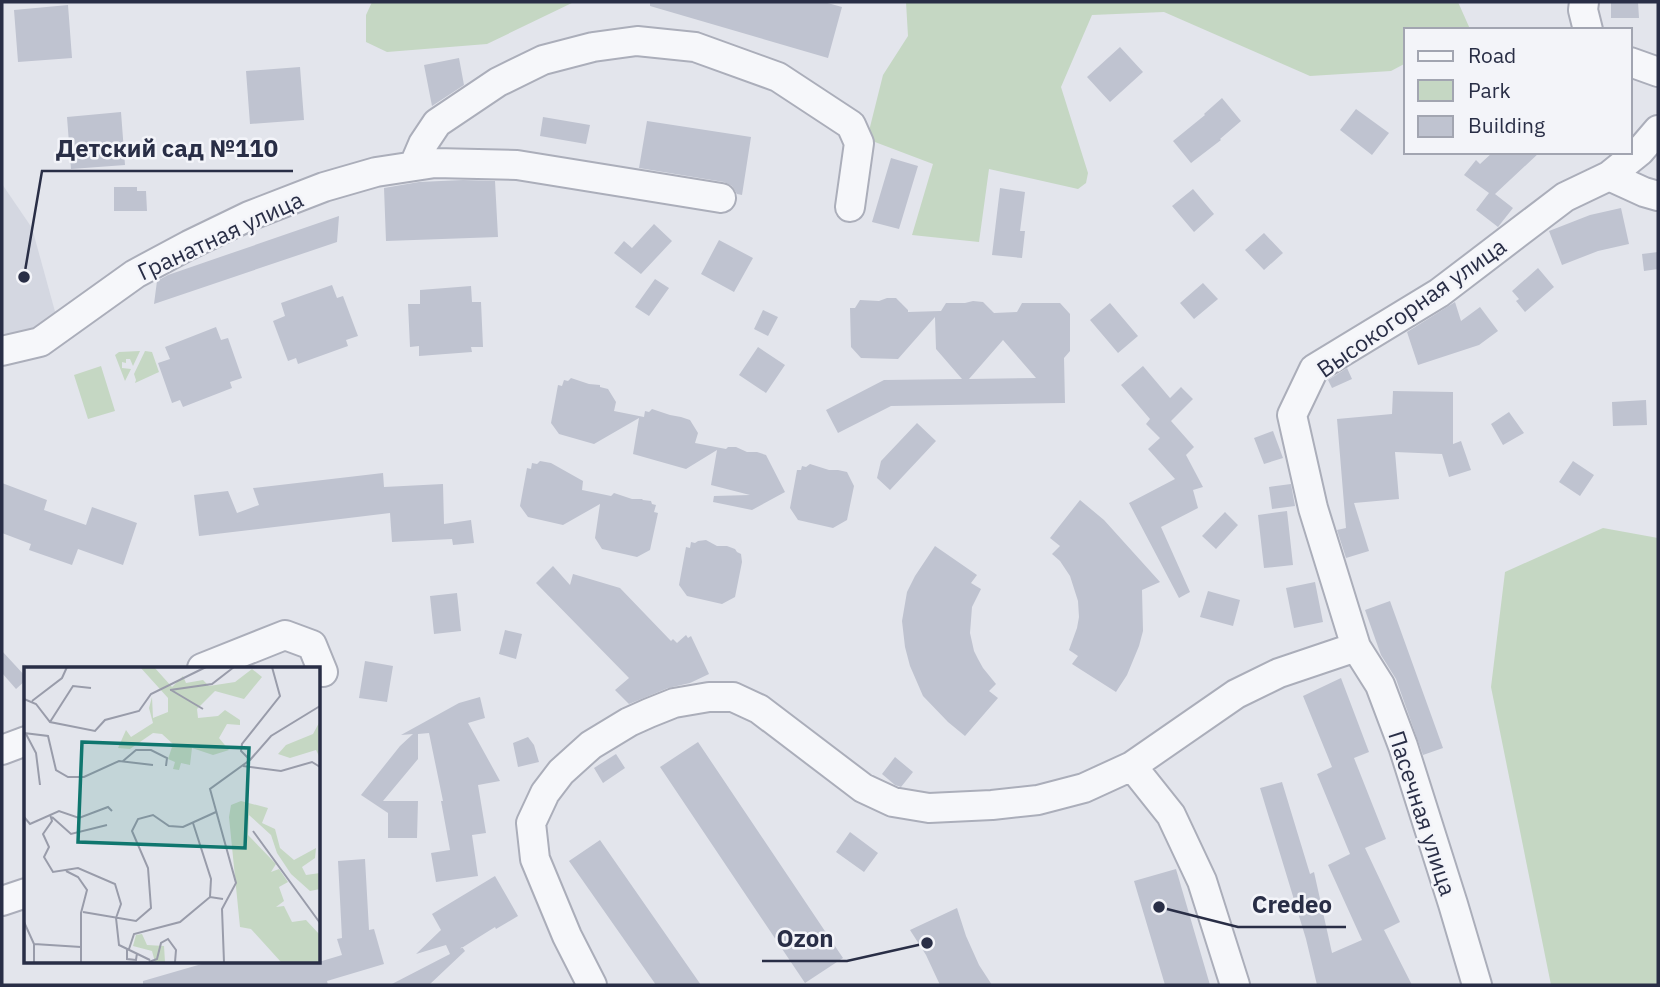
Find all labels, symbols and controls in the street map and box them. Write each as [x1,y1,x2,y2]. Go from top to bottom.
legend [1404,28,1632,154]
text: Road [1468,41,1516,69]
text: Park [1468,76,1511,104]
text: Building [1468,111,1545,139]
callout: Детский сад №110 [42,126,293,171]
text: Детский сад №110 [56,132,278,164]
street label: Гранатная улица [132,184,308,286]
street label: Высокогорная улица [1311,230,1511,384]
inset map [24,667,320,962]
street label: Пасечная улица [1382,727,1464,899]
callout: Credeo [1238,882,1346,927]
text: Credeo [1252,888,1332,920]
callout: Ozon [762,916,847,961]
text: Ozon [776,922,834,954]

